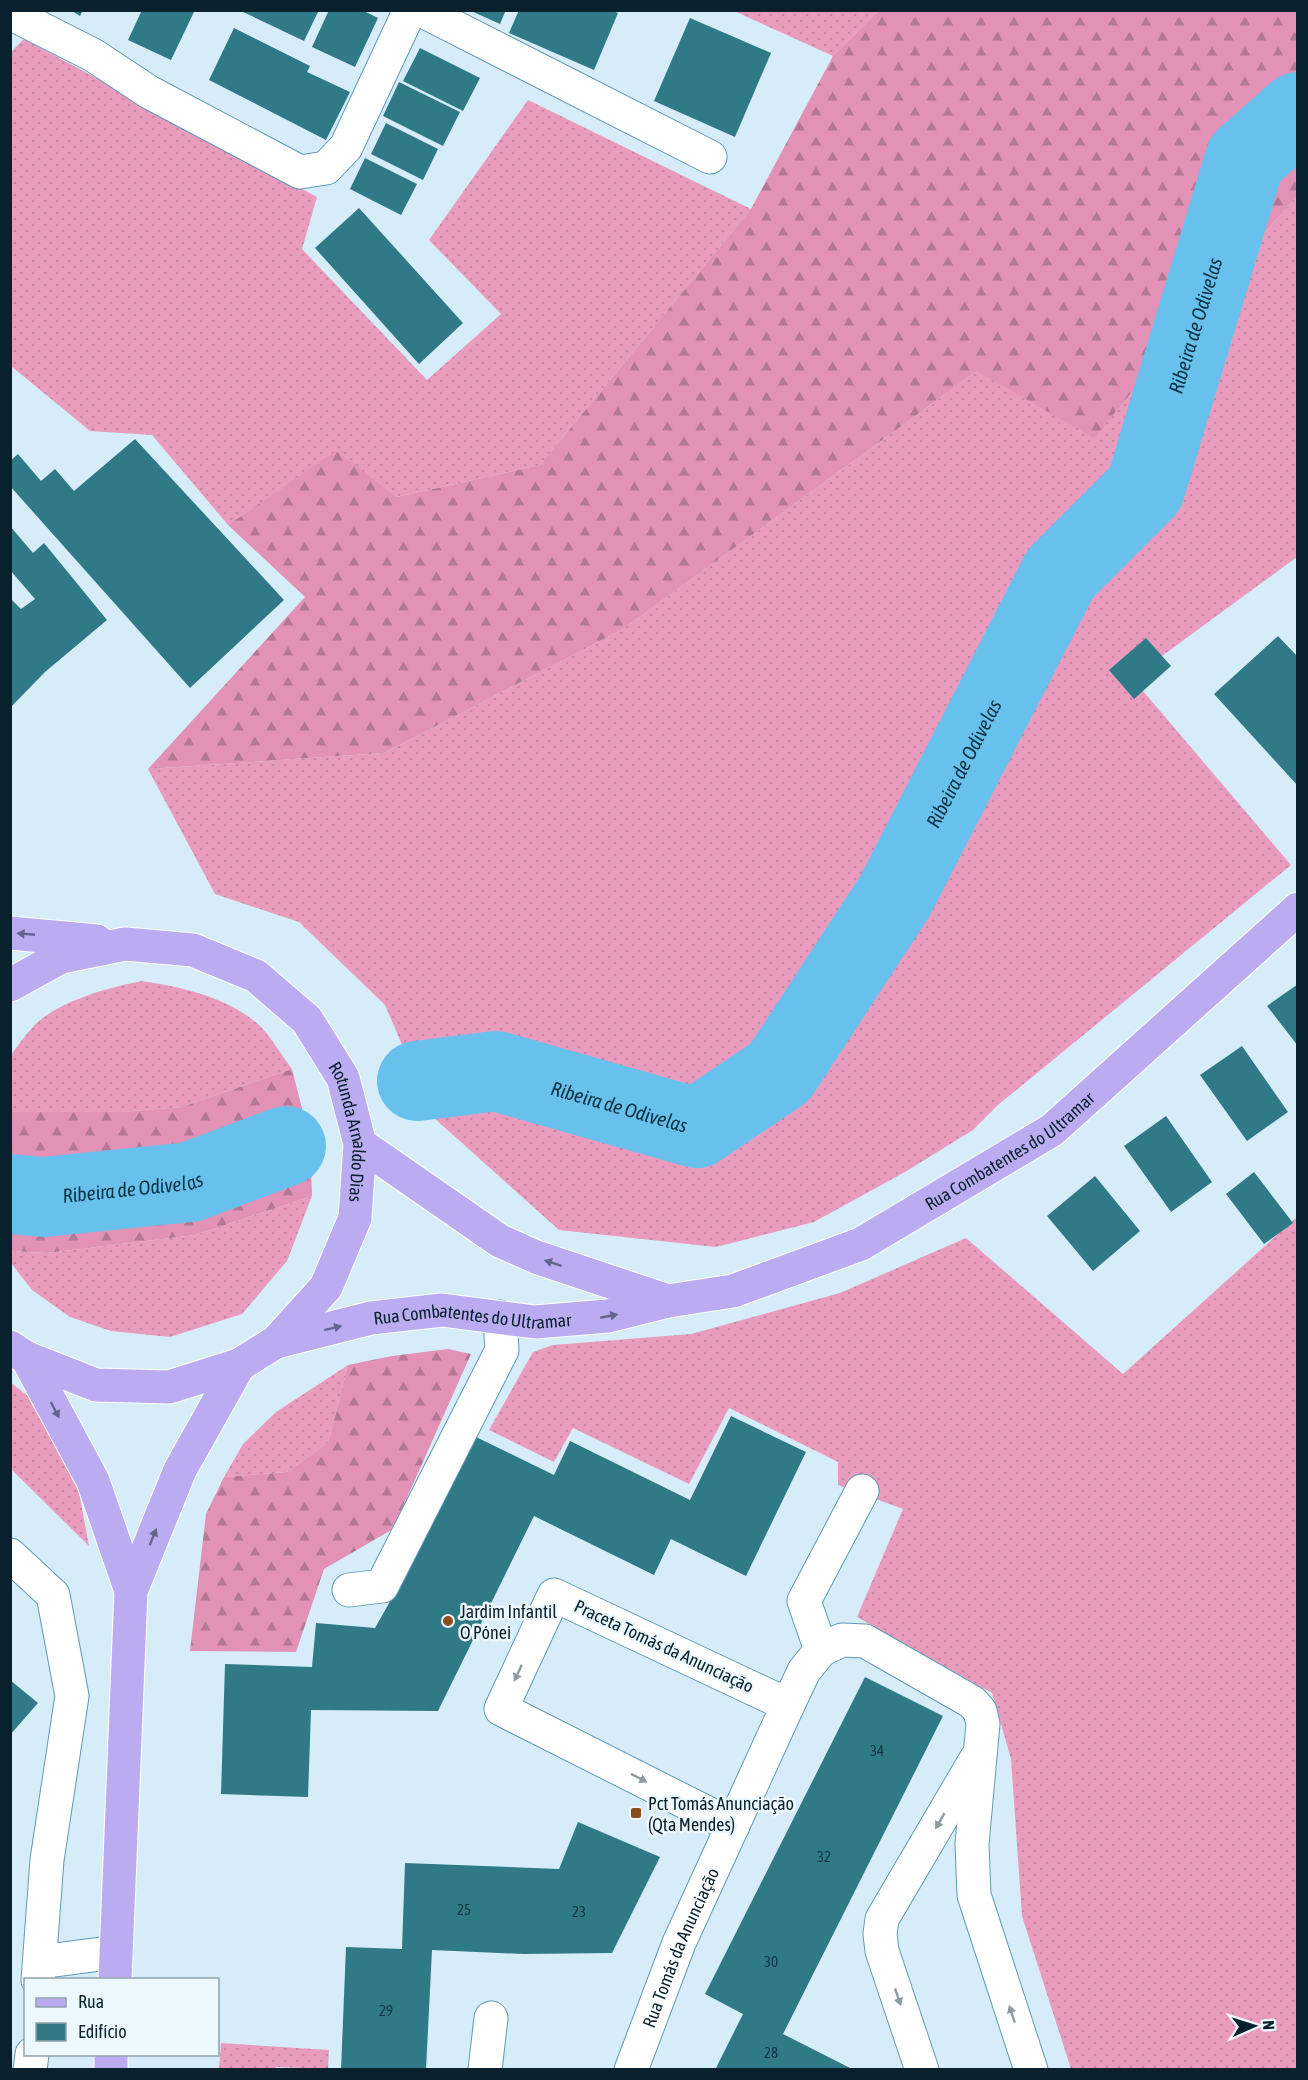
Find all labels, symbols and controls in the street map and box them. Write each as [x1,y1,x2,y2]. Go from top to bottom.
water label: Ribeira de Odivelas [1163,255,1226,396]
water label: Ribeira de Odivelas [921,695,1005,831]
one-way arrow [16,929,35,939]
street label: Rotunda Arnaldo Dias [325,1058,371,1203]
water label: Ribeira de Odivelas [549,1076,690,1136]
street label: Rua Combatentes do Ultramar [921,1087,1099,1214]
water label: Ribeira de Odivelas [61,1167,206,1207]
one-way arrow [544,1258,562,1267]
street label: Rua Combatentes do Ultramar [372,1299,573,1333]
one-way arrow [600,1311,619,1320]
one-way arrow [324,1322,342,1332]
one-way arrow [50,1402,60,1419]
one-way arrow [149,1528,158,1546]
street label: Praceta Tomás da Anunciação [571,1595,757,1697]
place label: Jardim Infantil O Pónei [460,1601,557,1643]
marker: Jardim Infantil O Pónei [441,1614,455,1628]
one-way arrow [513,1664,522,1681]
house number: 34 [870,1742,884,1759]
one-way arrow [631,1773,648,1783]
place label: Pct Tomás Anunciação (Qta Mendes) [648,1793,794,1835]
marker: Pct Tomás Anunciação (Qta Mendes) [629,1806,643,1820]
one-way arrow [934,1813,945,1829]
house number: 32 [817,1848,831,1865]
street label: Rua Tomás da Anunciação [638,1864,723,2030]
house number: 25 [457,1901,471,1918]
house number: 23 [572,1903,586,1920]
house number: 30 [764,1953,778,1970]
legend [24,1978,219,2056]
one-way arrow [893,1988,903,2006]
text: Rua [78,1991,104,2012]
north arrow [1224,1996,1284,2056]
house number: 29 [379,2002,393,2019]
one-way arrow [1007,2005,1017,2023]
text: N [1260,2020,1278,2030]
text: Edifício [78,2021,127,2042]
house number: 28 [764,2044,778,2061]

